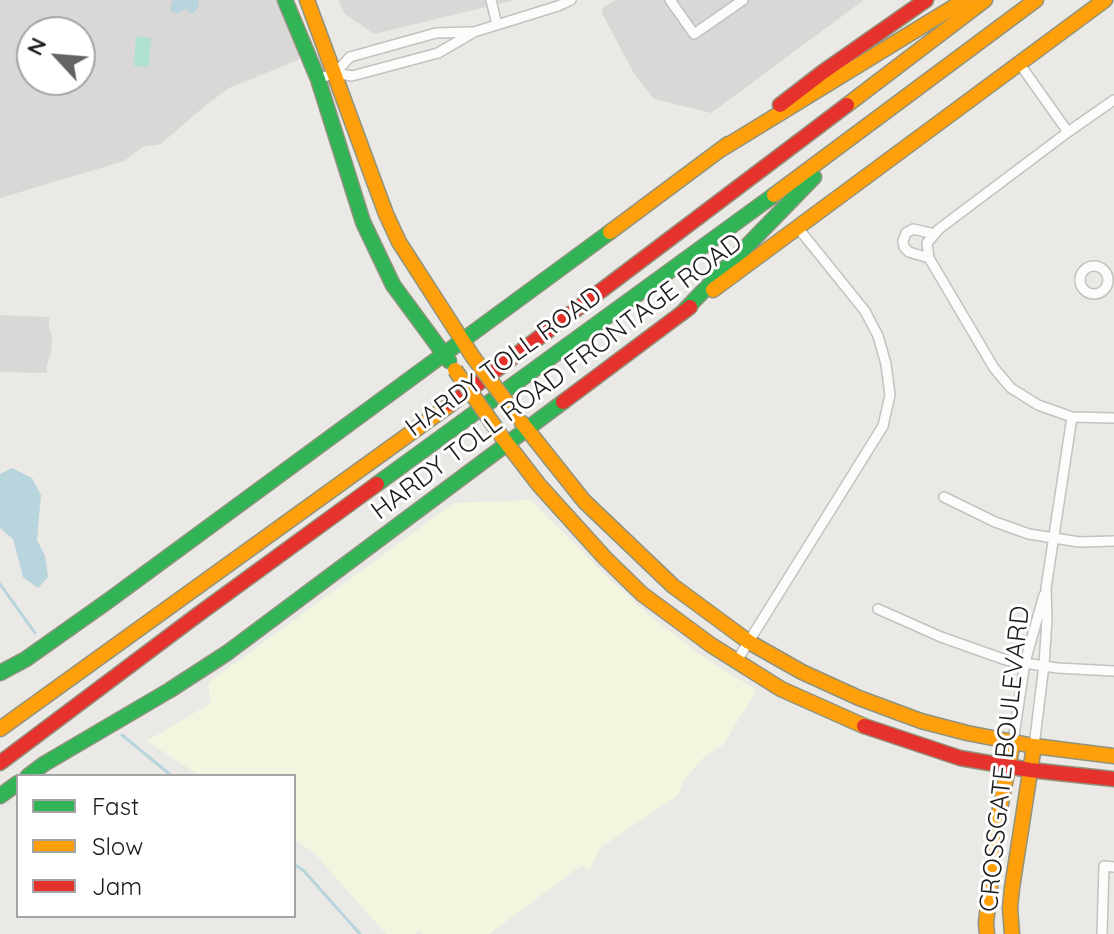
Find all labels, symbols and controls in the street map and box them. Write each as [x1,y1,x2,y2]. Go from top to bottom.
north arrow [16,16,96,96]
text: N [20,33,52,60]
street label: HARDY TOLL ROAD FRONTAGE ROAD [365,227,749,527]
street label: HARDY TOLL ROAD [400,280,608,444]
street label: CROSSGATE BOULEVARD [973,604,1037,914]
legend [16,774,296,918]
text: Fast [92,791,139,821]
text: Slow [92,831,143,861]
text: Jam [92,871,142,901]

